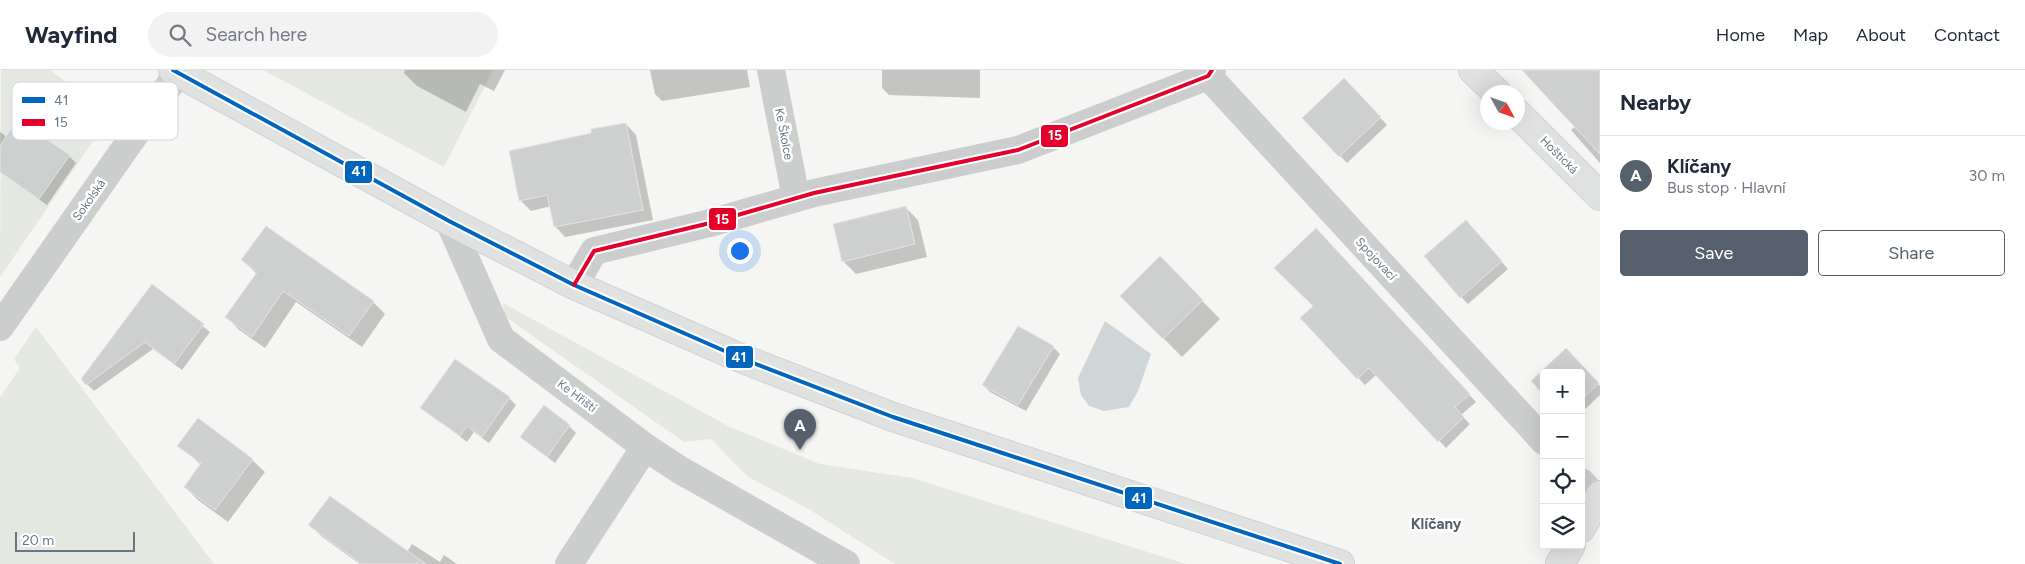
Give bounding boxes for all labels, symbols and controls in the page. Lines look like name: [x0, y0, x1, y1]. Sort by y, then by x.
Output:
search box: [148, 12, 498, 57]
text: Wayfind: [25, 20, 118, 49]
icon: search: [166, 21, 194, 49]
text: Search here: [206, 23, 307, 46]
text: Home: [1716, 24, 1765, 46]
text: Map: [1793, 24, 1828, 46]
text: About: [1856, 24, 1906, 46]
text: Contact: [1934, 24, 2000, 46]
legend: [12, 82, 178, 140]
north arrow: [1480, 85, 1525, 130]
text: Nearby: [1620, 90, 1691, 115]
text: 41: [54, 92, 68, 109]
street label: Ke Školce: [772, 107, 796, 162]
text: 15: [54, 114, 68, 131]
line badge: 15: [1040, 124, 1069, 148]
text: 15: [1048, 127, 1062, 144]
street label: Hoštická: [1537, 133, 1581, 177]
text: Klíčany: [1667, 155, 1731, 178]
line badge: 41: [344, 160, 373, 184]
text: 41: [352, 163, 366, 180]
text: A: [1630, 166, 1642, 185]
text: 30 m: [1968, 166, 2005, 185]
street label: Sokolská: [70, 177, 108, 223]
text: Bus stop · Hlavní: [1667, 178, 1786, 197]
line badge: 15: [708, 207, 737, 231]
text: 15: [715, 211, 729, 228]
button: Save: [1620, 230, 1808, 276]
button: Share: [1818, 230, 2005, 276]
street label: Spojovací: [1353, 235, 1400, 284]
your location: [727, 238, 753, 264]
line badge: 41: [725, 345, 754, 369]
text: 41: [732, 349, 746, 366]
map controls: [1540, 369, 1585, 549]
button: +: [1540, 369, 1585, 414]
street label: Ke Hřišti: [555, 377, 599, 415]
pin: A: [784, 409, 816, 450]
button: −: [1540, 414, 1585, 459]
button: locate: [1540, 459, 1585, 504]
line badge: 41: [1124, 486, 1153, 510]
text: 41: [1132, 490, 1146, 507]
button: layers: [1540, 504, 1585, 549]
district label: Klíčany: [1411, 515, 1462, 533]
scale bar: [15, 529, 135, 552]
text: 20 m: [22, 532, 54, 549]

